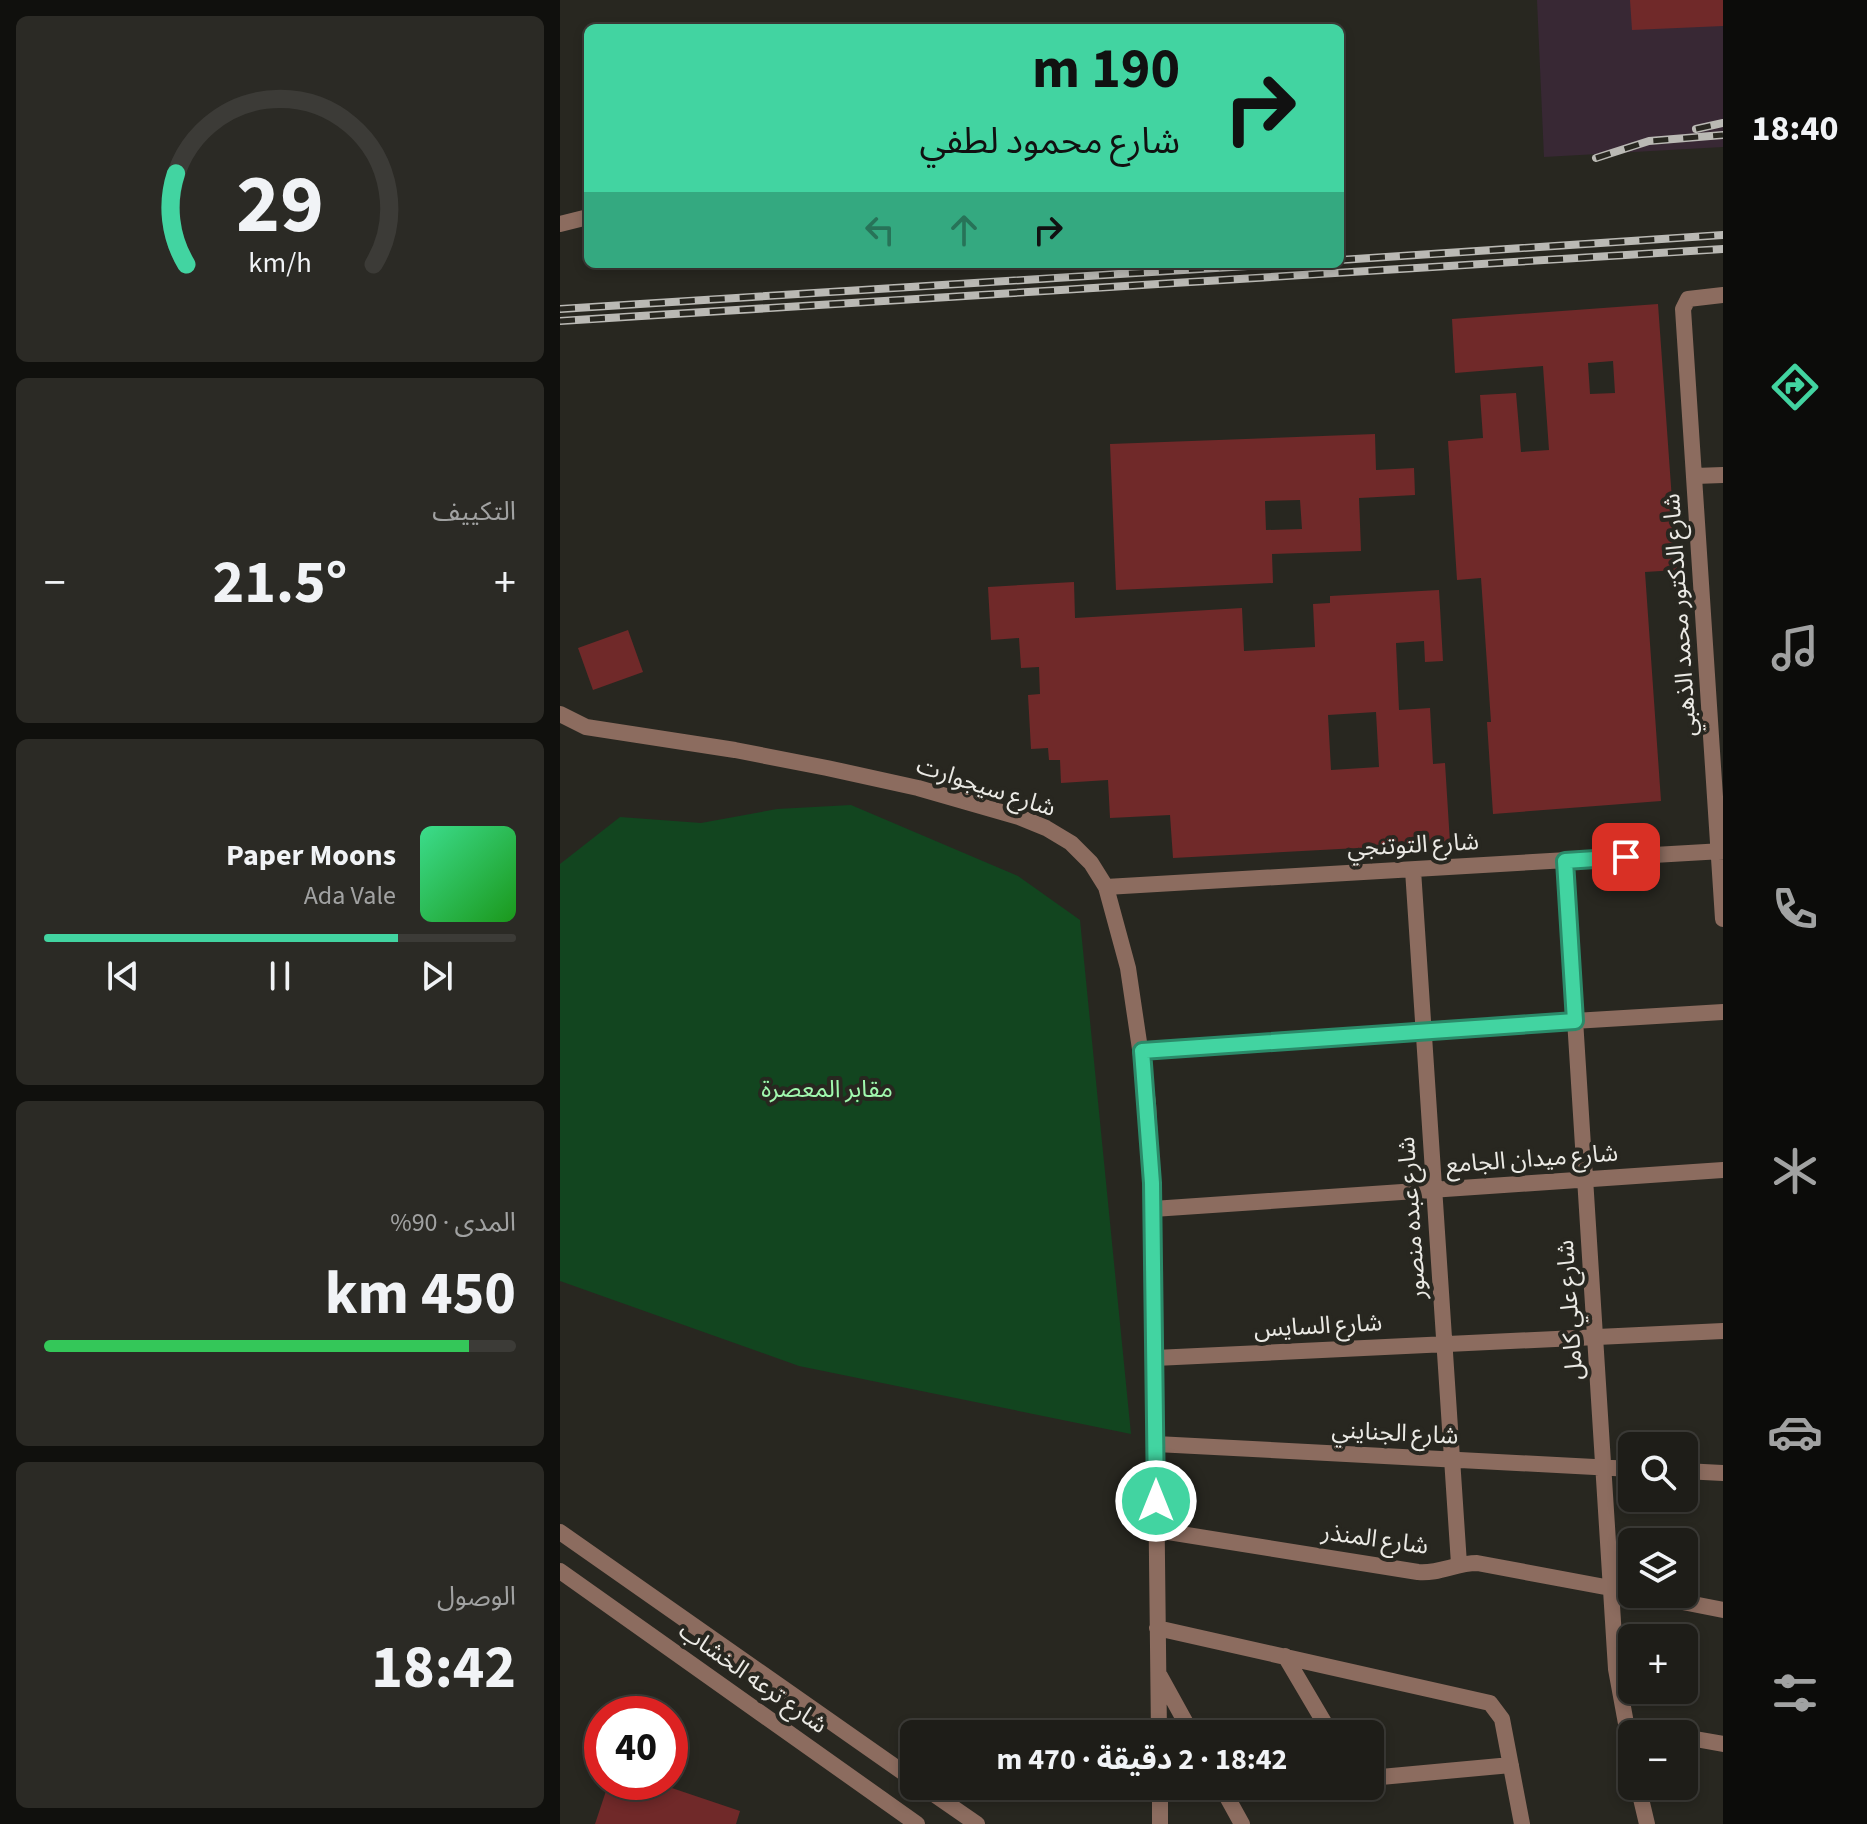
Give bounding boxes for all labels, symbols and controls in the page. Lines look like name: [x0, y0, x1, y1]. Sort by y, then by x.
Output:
text: 190 m: [1032, 30, 1180, 109]
icon: right: [1208, 56, 1312, 160]
text: 18:40: [1752, 103, 1838, 154]
text: شارع محمود لطفي: [919, 116, 1180, 167]
text: 29: [236, 145, 324, 263]
icon: left: [858, 208, 902, 252]
icon: ahead: [942, 208, 986, 252]
icon: right: [1026, 208, 1070, 252]
text: km/h: [248, 243, 312, 283]
icon: directions: [1767, 359, 1823, 415]
street label: شارع الدكتور محمد الذهبي: [1654, 492, 1707, 738]
text: التكييف: [432, 493, 516, 530]
text: 21.5°: [213, 541, 347, 626]
text: −: [44, 552, 66, 615]
text: +: [494, 552, 516, 615]
icon: music: [1767, 620, 1823, 676]
street label: شارع سيجوارت: [912, 748, 1060, 826]
pin: [1592, 823, 1660, 891]
street label: شارع التوتنجي: [1346, 824, 1480, 867]
text: Paper Moons: [226, 834, 396, 877]
icon: arrive: [1604, 835, 1648, 879]
text: Ada Vale: [304, 877, 396, 914]
icon: phone: [1767, 881, 1823, 937]
icon: previous: [101, 954, 145, 998]
icon: pause: [258, 954, 302, 998]
icon: next: [415, 954, 459, 998]
park label: مقابر المعصرة: [761, 1072, 893, 1107]
street label: شارع عبده منصور: [1389, 1136, 1435, 1301]
street label: شارع ميدان الجامع: [1445, 1136, 1619, 1182]
icon: climate: [1767, 1143, 1823, 1199]
text: المدى · 90%: [390, 1204, 516, 1241]
street label: شارع علي كامل: [1548, 1239, 1593, 1381]
text: 450 km: [325, 1252, 516, 1337]
street label: شارع السايس: [1253, 1305, 1383, 1347]
icon: car: [1767, 1404, 1823, 1460]
street label: شارع الجنايني: [1331, 1412, 1459, 1454]
map controls: [1618, 1432, 1698, 1800]
button: search: [1618, 1432, 1698, 1512]
position arrow: [1114, 1459, 1198, 1543]
street label: شارع المنذر: [1318, 1514, 1431, 1564]
button: layers: [1618, 1528, 1698, 1608]
text: الوصول: [437, 1578, 516, 1615]
street label: شارع ترعه الخشاب: [671, 1614, 835, 1742]
button: +: [1618, 1624, 1698, 1704]
text: 18:42: [371, 1626, 516, 1711]
icon: filters: [1767, 1665, 1823, 1721]
speed limit sign: 40: [584, 1696, 688, 1800]
button: −: [1618, 1720, 1698, 1800]
text: 18:42 · 2 دقيقة · 470 m: [997, 1738, 1287, 1781]

